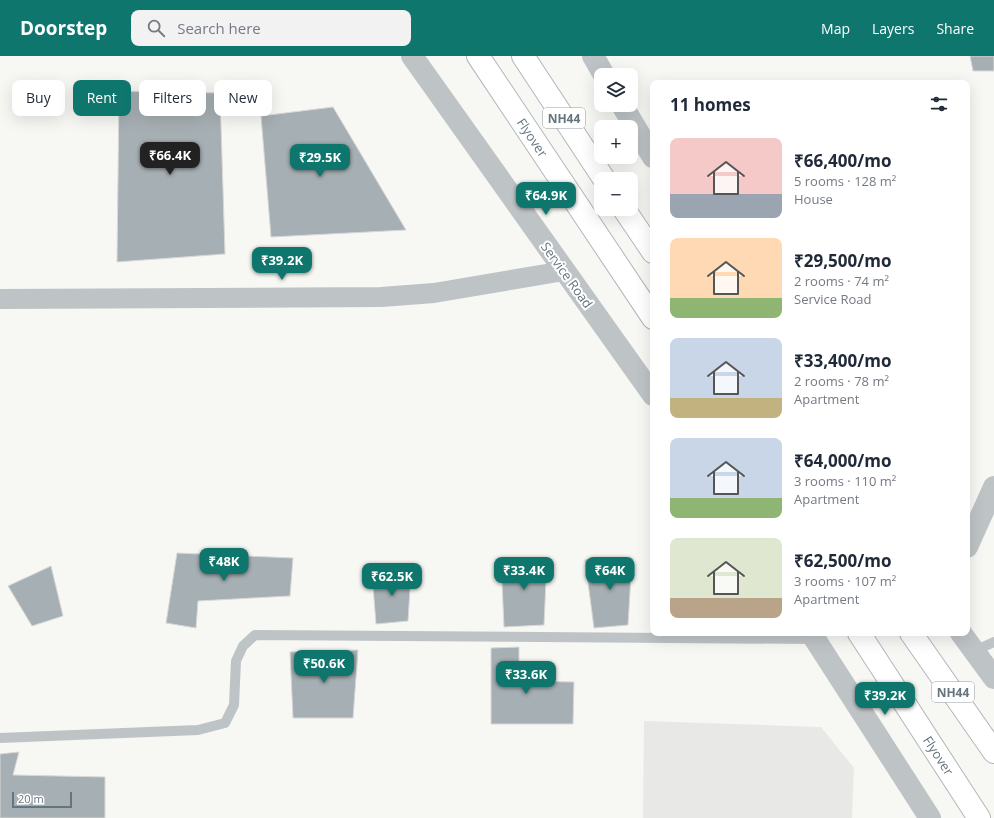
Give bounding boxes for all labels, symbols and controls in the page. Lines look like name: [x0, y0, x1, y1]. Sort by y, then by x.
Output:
search box: [131, 10, 411, 46]
text: Doorstep: [20, 15, 107, 41]
icon: search: [145, 17, 167, 39]
text: Search here: [177, 18, 261, 38]
text: Map: [821, 19, 850, 38]
text: Layers: [872, 19, 914, 38]
text: Share: [936, 19, 974, 38]
map controls: [594, 68, 638, 216]
button: layers: [594, 68, 638, 112]
chip: Buy: [12, 80, 65, 116]
chip: Rent: [73, 80, 131, 116]
chip: Filters: [139, 80, 206, 116]
chip: New: [214, 80, 272, 116]
text: 11 homes: [670, 93, 751, 116]
icon: filters: [928, 93, 950, 115]
road number: NH44: [543, 108, 585, 128]
street label: Flyover: [513, 114, 552, 161]
button: +: [594, 120, 638, 164]
pin: ₹66.4K: [137, 142, 203, 176]
pin: ₹29.5K: [287, 144, 353, 178]
text: ₹66.4K: [149, 146, 191, 164]
text: ₹29.5K: [299, 148, 341, 166]
text: ₹66,400/mo: [794, 149, 891, 172]
icon: home: [702, 154, 750, 202]
button: −: [594, 172, 638, 216]
text: 5 rooms · 128 m²: [794, 172, 896, 190]
pin: ₹64.9K: [513, 182, 579, 216]
text: ₹64.9K: [525, 186, 567, 204]
text: House: [794, 190, 833, 208]
street label: Service Road: [537, 238, 597, 312]
pin: ₹39.2K: [249, 247, 315, 281]
text: ₹29,500/mo: [794, 249, 891, 272]
text: ₹39.2K: [261, 251, 303, 269]
icon: home: [702, 254, 750, 302]
text: 2 rooms · 74 m²: [794, 272, 889, 290]
text: Service Road: [794, 290, 871, 308]
text: ₹33,400/mo: [794, 349, 891, 372]
icon: home: [702, 354, 750, 402]
text: 2 rooms · 78 m²: [794, 372, 889, 390]
text: Apartment: [794, 390, 859, 408]
text: ₹64,000/mo: [794, 449, 891, 472]
icon: home: [702, 454, 750, 502]
text: 3 rooms · 110 m²: [794, 472, 896, 490]
text: Apartment: [794, 490, 859, 508]
pin: ₹48K: [200, 548, 248, 582]
text: ₹62,500/mo: [794, 549, 891, 572]
text: ₹48K: [209, 552, 239, 570]
icon: home: [702, 554, 750, 602]
pin: ₹33.4K: [491, 557, 557, 591]
pin: ₹64K: [586, 557, 634, 591]
text: ₹33.4K: [503, 561, 545, 579]
text: ₹64K: [595, 561, 625, 579]
pin: ₹62.5K: [359, 563, 425, 597]
text: ₹62.5K: [371, 567, 413, 585]
text: 3 rooms · 107 m²: [794, 572, 896, 590]
text: Apartment: [794, 590, 859, 608]
pin: ₹50.6K: [291, 650, 357, 684]
text: ₹50.6K: [303, 654, 345, 672]
pin: ₹33.6K: [493, 661, 559, 695]
text: ₹33.6K: [505, 665, 547, 683]
pin: ₹39.2K: [852, 682, 918, 716]
road number: NH44: [932, 682, 974, 702]
text: ₹39.2K: [864, 686, 906, 704]
street label: Flyover: [919, 732, 958, 779]
scale bar: [12, 790, 72, 809]
text: 20 m: [18, 791, 44, 806]

